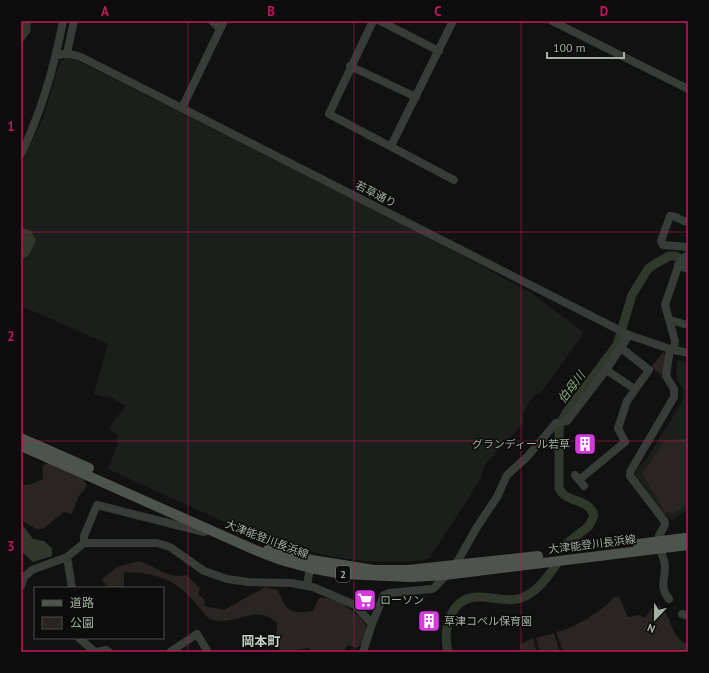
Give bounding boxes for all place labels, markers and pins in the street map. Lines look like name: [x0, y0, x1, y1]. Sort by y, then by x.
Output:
building icon: グランディール若草: [572, 431, 598, 457]
place label: グランディール若草: [472, 437, 570, 451]
supermarket icon: ローソン: [352, 587, 378, 613]
place label: ローソン: [380, 593, 424, 607]
building icon: 草津コペル保育園: [416, 608, 442, 634]
place label: 草津コペル保育園: [444, 614, 532, 628]

